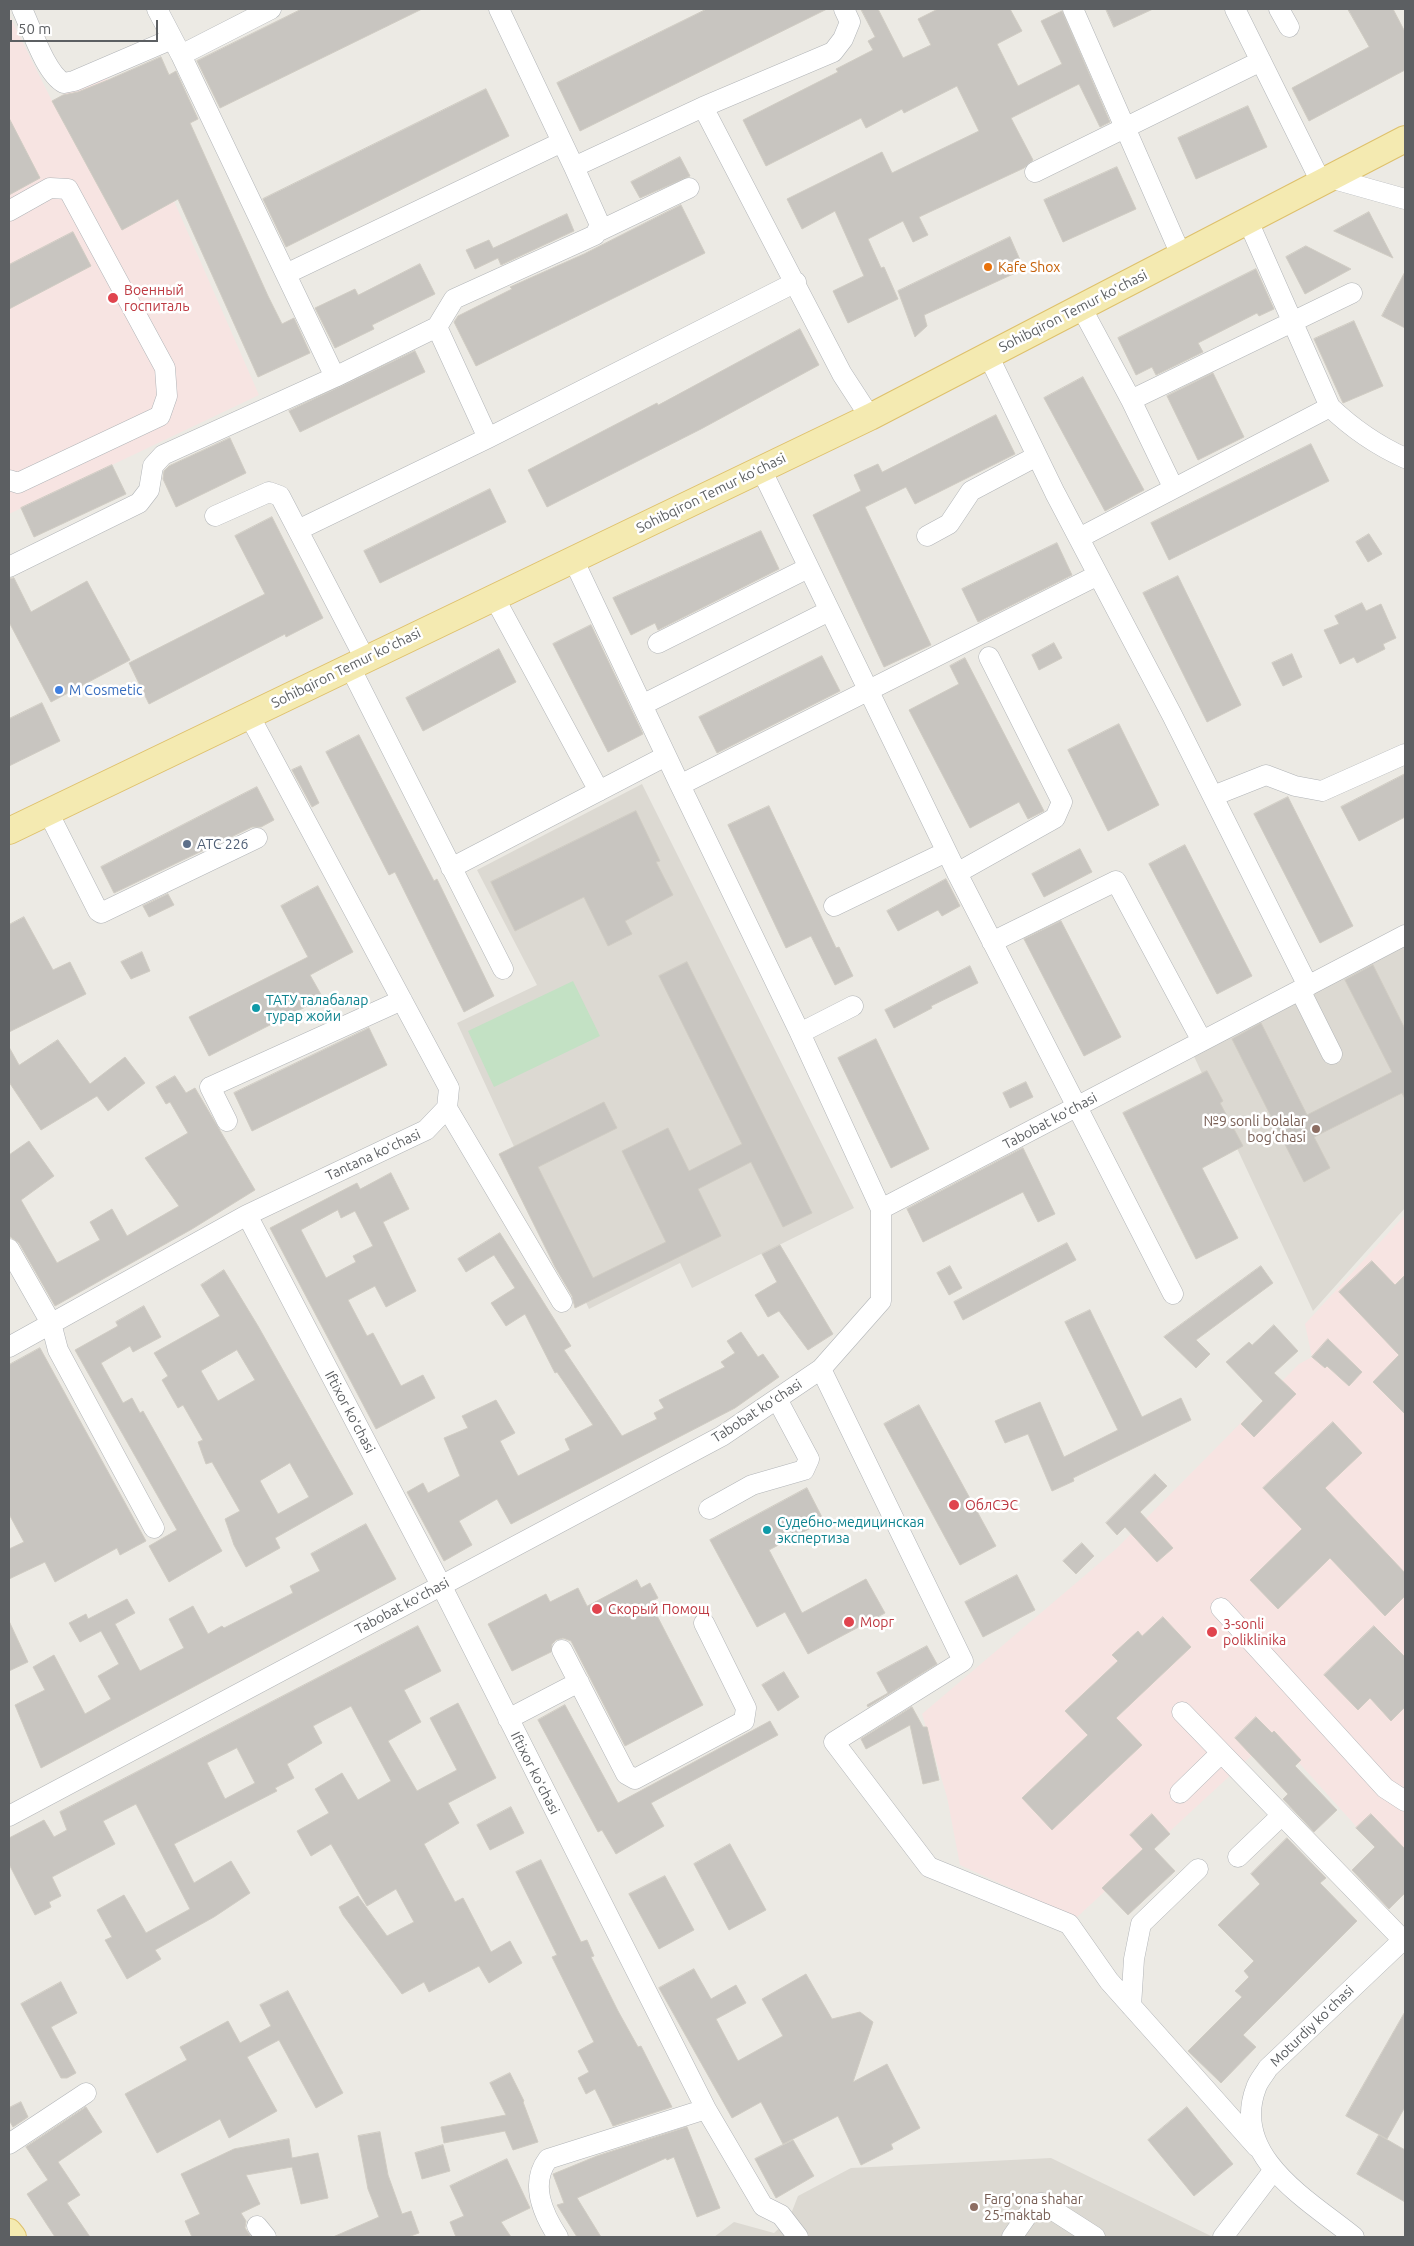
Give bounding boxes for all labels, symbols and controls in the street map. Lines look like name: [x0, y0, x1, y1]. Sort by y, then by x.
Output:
scale bar: [12, 10, 160, 42]
text: 50 m: [18, 20, 51, 37]
place label: Kafe Shox: [998, 259, 1060, 275]
marker: Kafe Shox: [982, 261, 994, 273]
street label: Sohibqiron Temur koʻchasi: [996, 266, 1150, 356]
place label: Военный госпиталь: [124, 282, 190, 314]
marker: Военный госпиталь: [106, 291, 120, 305]
street label: Sohibqiron Temur koʻchasi: [634, 449, 788, 537]
street label: Sohibqiron Temur koʻchasi: [269, 624, 423, 712]
place label: M Cosmetic: [69, 682, 142, 698]
marker: M Cosmetic: [53, 684, 65, 696]
place label: АТС 226: [197, 836, 249, 852]
marker: АТС 226: [181, 838, 193, 850]
place label: ТАТУ талабалар турар жойи: [266, 992, 368, 1024]
marker: ТАТУ талабалар турар жойи: [250, 1002, 262, 1014]
street label: Tabobat koʻchasi: [1000, 1089, 1100, 1153]
place label: №9 sonli bolalar bog‘chasi: [1203, 1113, 1306, 1146]
marker: №9 sonli bolalar bog‘chasi: [1310, 1123, 1322, 1135]
street label: Tantana koʻchasi: [323, 1126, 423, 1184]
street label: Iftixor koʻchasi: [321, 1368, 379, 1456]
street label: Tabobat koʻchasi: [709, 1376, 805, 1446]
place label: ОблСЭС: [965, 1497, 1018, 1513]
marker: ОблСЭС: [947, 1498, 961, 1512]
place label: Судебно-медицинская экспертиза: [777, 1514, 924, 1546]
marker: Судебно-медицинская экспертиза: [761, 1524, 773, 1536]
street label: Tabobat koʻchasi: [352, 1574, 452, 1638]
place label: Скорый Помощ: [608, 1601, 709, 1617]
marker: Скорый Помощ: [590, 1602, 604, 1616]
place label: Морг: [860, 1614, 894, 1630]
marker: Морг: [842, 1615, 856, 1629]
place label: 3-sonli poliklinika: [1223, 1616, 1286, 1648]
marker: 3-sonli poliklinika: [1205, 1625, 1219, 1639]
street label: Iftixor koʻchasi: [507, 1729, 563, 1817]
street label: Moturdiy ko'chasi: [1267, 1982, 1357, 2070]
place label: Farg'ona shahar 25-maktab: [984, 2191, 1083, 2224]
marker: Farg'ona shahar 25-maktab: [968, 2201, 980, 2213]

